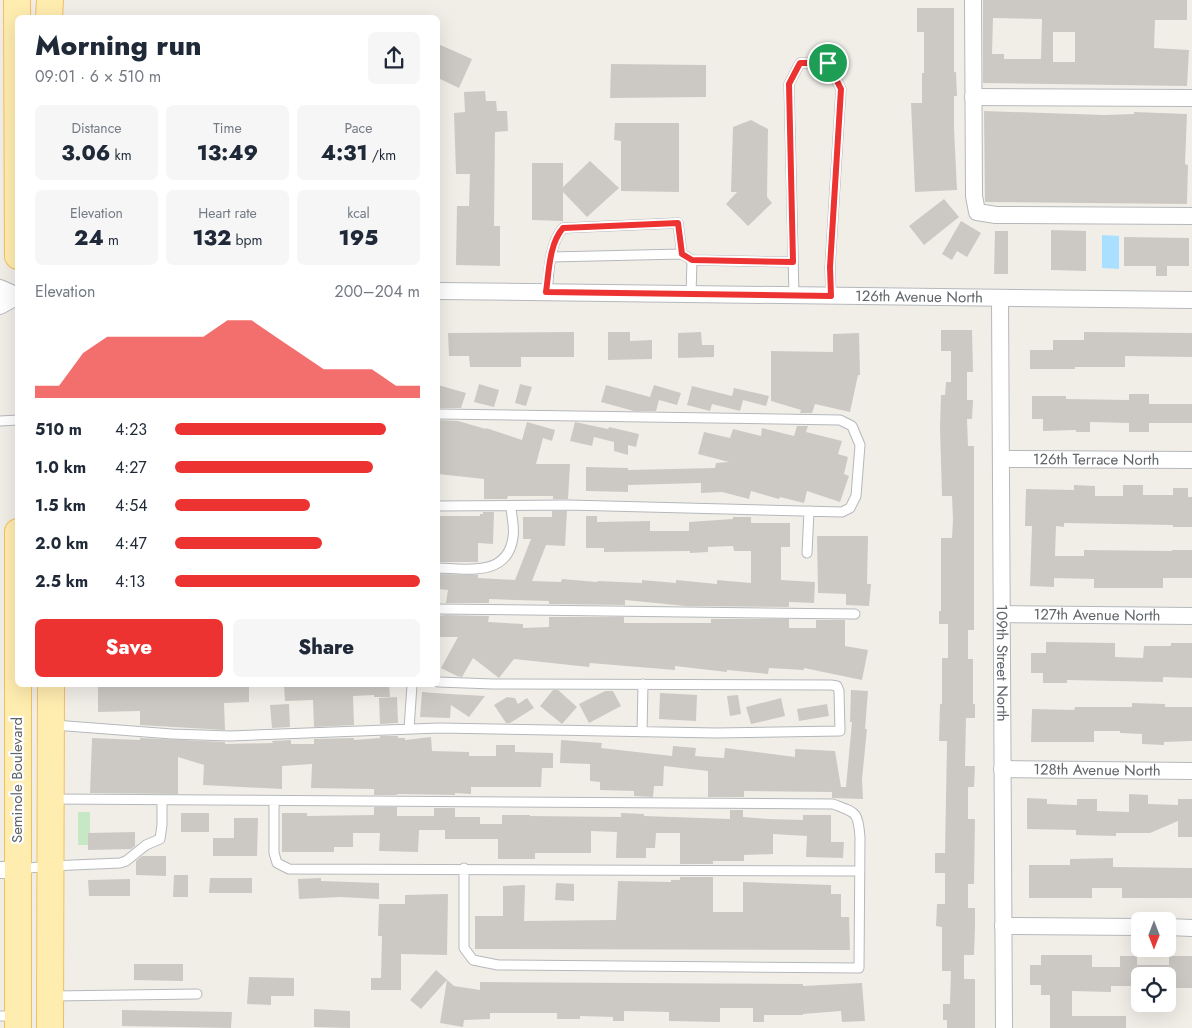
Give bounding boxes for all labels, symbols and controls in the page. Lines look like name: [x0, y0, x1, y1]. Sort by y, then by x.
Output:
text: Morning run: [35, 25, 201, 66]
button: share: [368, 32, 420, 84]
pin: [807, 42, 849, 84]
icon: arrive: [814, 49, 842, 77]
text: 09:01 · 6 × 510 m: [35, 65, 161, 88]
text: Distance: [71, 118, 122, 138]
text: Time: [213, 118, 242, 138]
text: Pace: [345, 118, 372, 138]
text: 3.06: [61, 138, 110, 168]
text: 13:49: [197, 138, 258, 168]
text: 4:31: [321, 138, 368, 168]
text: km: [110, 145, 132, 165]
text: /km: [368, 145, 396, 165]
text: Elevation: [70, 203, 123, 223]
text: Heart rate: [198, 203, 257, 223]
text: kcal: [347, 203, 370, 223]
text: 24: [74, 223, 104, 253]
text: 132: [193, 223, 231, 253]
text: 195: [339, 223, 378, 253]
text: m: [104, 230, 119, 250]
text: bpm: [231, 230, 263, 250]
text: Elevation: [35, 280, 95, 303]
text: 200–204 m: [335, 280, 420, 303]
street label: 126th Avenue North: [855, 285, 983, 309]
text: 510 m: [35, 418, 82, 441]
text: 4:23: [115, 418, 147, 441]
street label: 126th Terrace North: [1033, 448, 1159, 471]
text: 1.0 km: [35, 456, 86, 479]
text: 4:27: [115, 456, 147, 479]
text: 1.5 km: [35, 494, 86, 517]
text: 4:54: [115, 494, 147, 517]
text: 2.0 km: [35, 532, 88, 555]
text: 4:47: [115, 532, 147, 555]
text: 2.5 km: [35, 570, 88, 593]
text: 4:13: [115, 570, 145, 593]
street label: 127th Avenue North: [1033, 603, 1161, 627]
street label: 109th Street North: [991, 604, 1013, 722]
button: Save: [35, 619, 223, 677]
button: Share: [233, 619, 420, 677]
street label: Seminole Boulevard: [6, 717, 28, 843]
street label: 128th Avenue North: [1033, 758, 1161, 782]
north arrow: [1131, 912, 1176, 958]
map controls: [1131, 912, 1176, 1012]
button: locate: [1131, 967, 1176, 1012]

